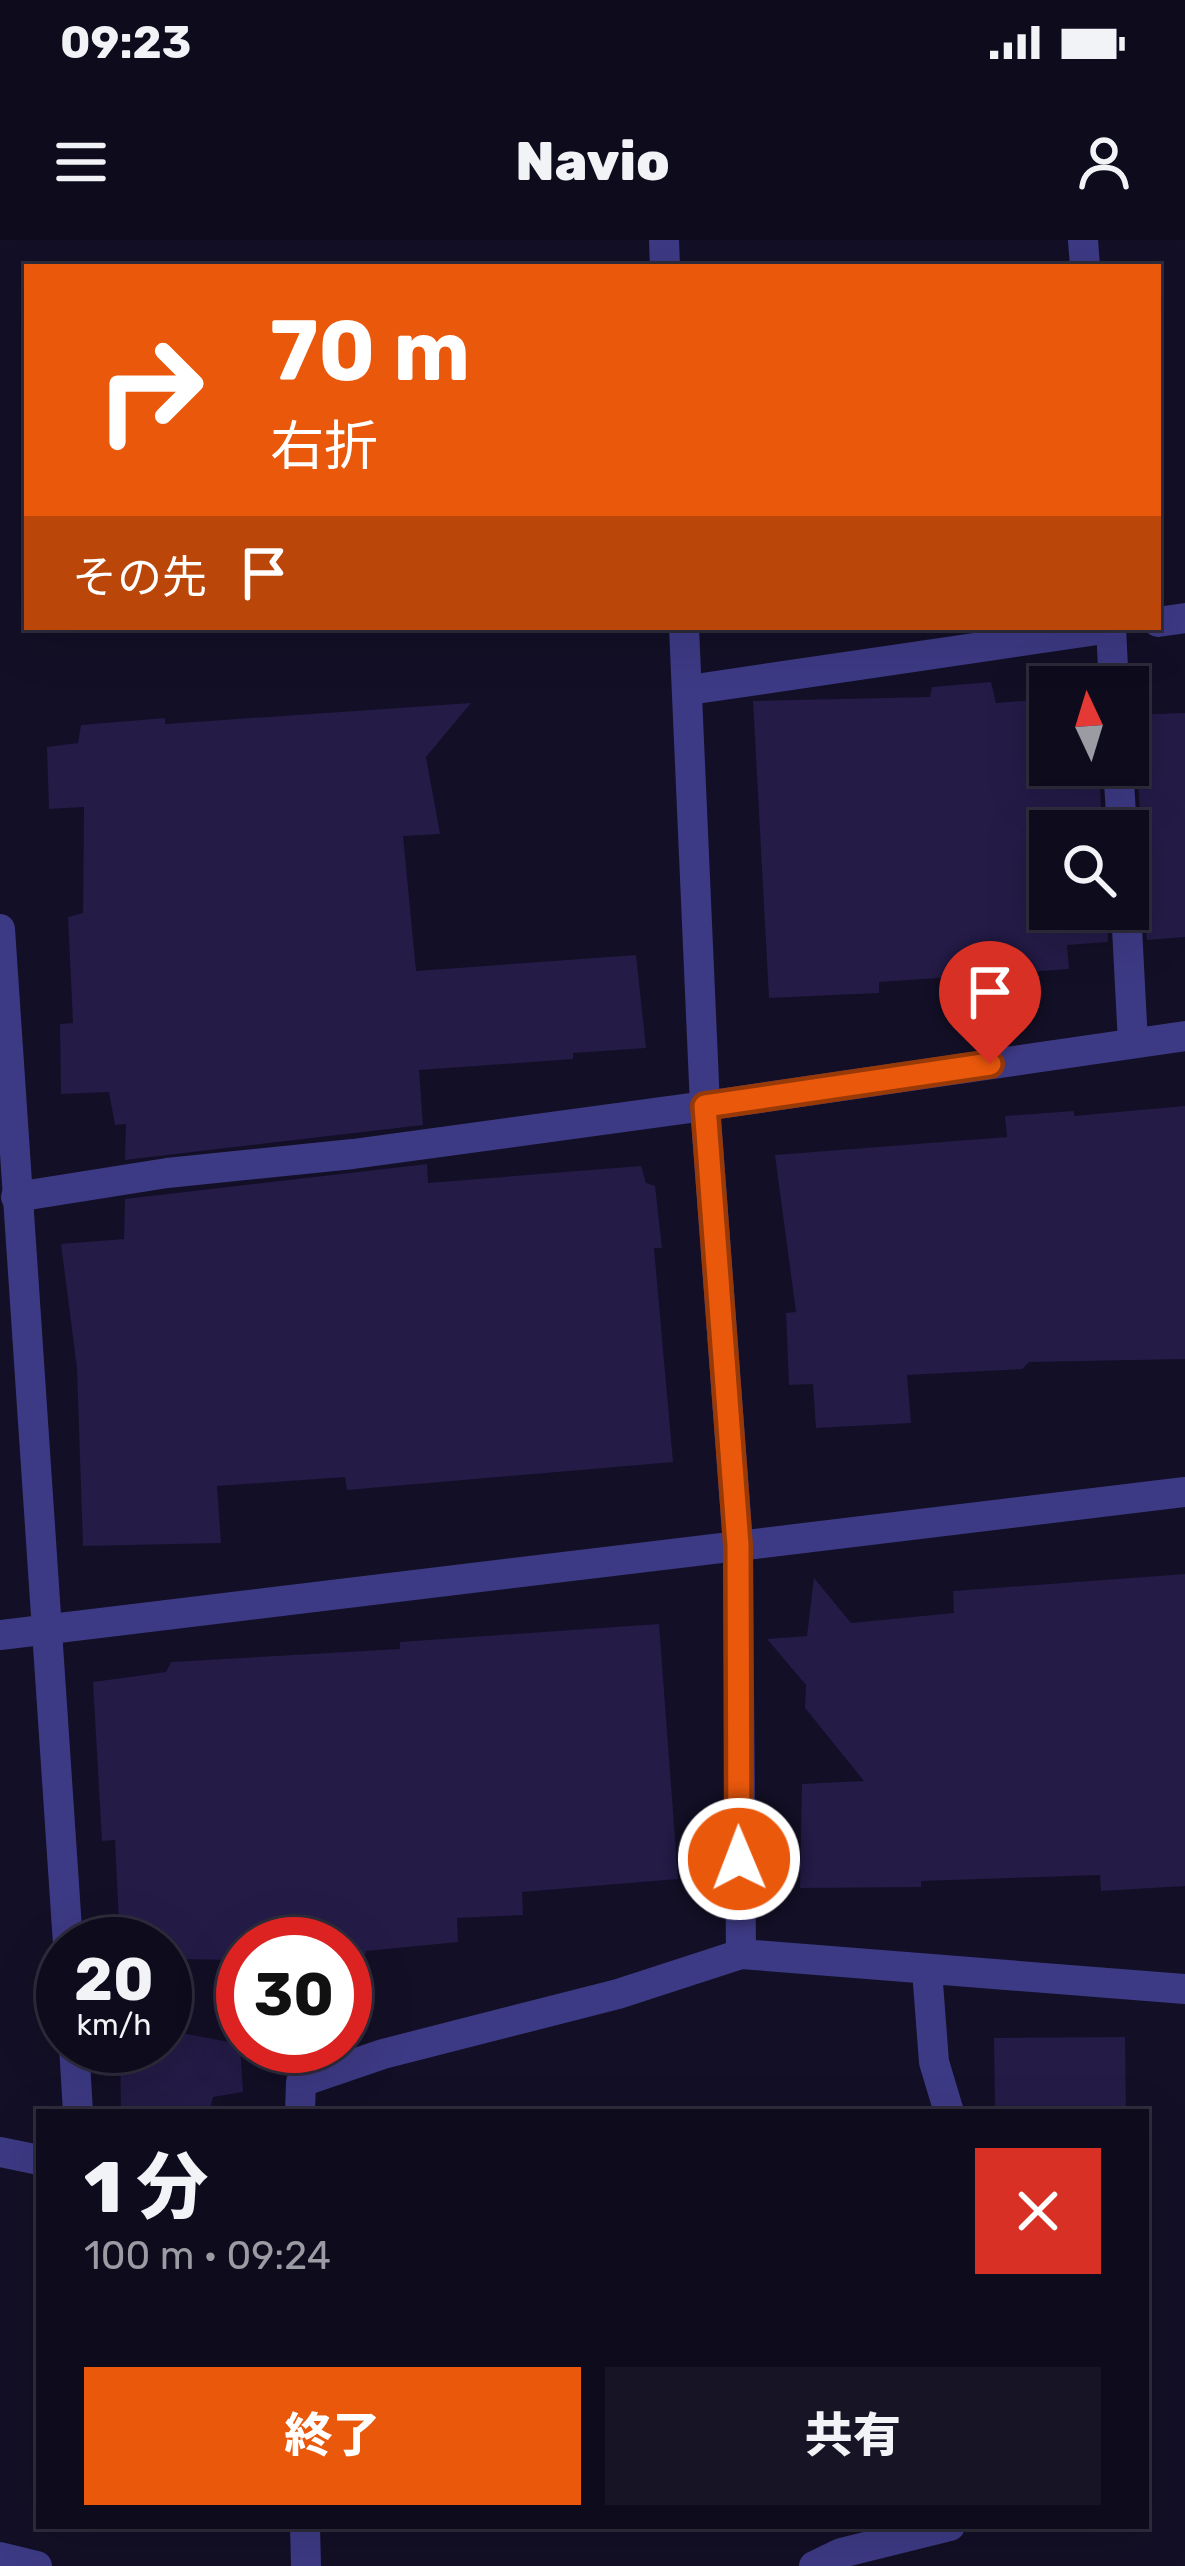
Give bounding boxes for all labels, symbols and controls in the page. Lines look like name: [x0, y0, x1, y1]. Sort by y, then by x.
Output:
text: 09:23: [60, 16, 192, 69]
icon: menu: [48, 129, 114, 195]
icon: person: [1071, 129, 1137, 195]
text: Navio: [515, 130, 670, 194]
text: 70 m: [270, 301, 470, 401]
icon: right: [72, 312, 228, 468]
text: 右折: [270, 415, 378, 479]
icon: arrive: [231, 540, 297, 606]
text: その先: [72, 551, 207, 604]
north arrow: [1029, 666, 1149, 786]
map controls: [1029, 666, 1149, 930]
button: search: [1029, 810, 1149, 930]
pin: [939, 941, 1041, 1064]
icon: arrive: [957, 959, 1023, 1025]
position arrow: [676, 1796, 802, 1922]
speed limit sign: 30: [216, 1917, 372, 2073]
text: 20: [74, 1944, 154, 2015]
text: km/h: [77, 2007, 151, 2043]
text: 1 分: [84, 2145, 208, 2230]
button: close: [975, 2148, 1101, 2274]
text: 100 m · 09:24: [84, 2233, 331, 2279]
button: 終了: [84, 2367, 581, 2505]
button: 共有: [605, 2367, 1101, 2505]

